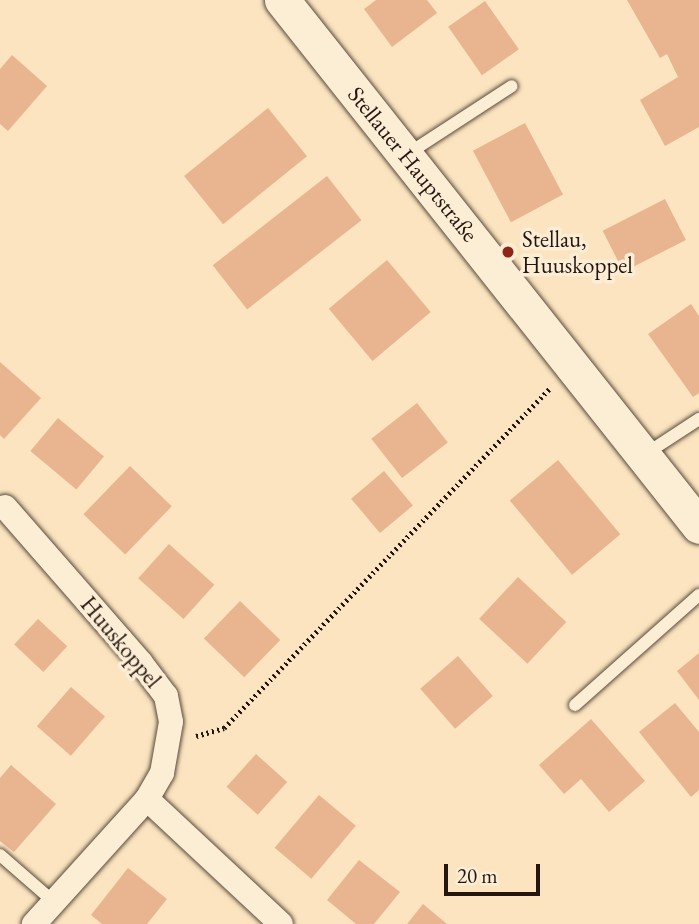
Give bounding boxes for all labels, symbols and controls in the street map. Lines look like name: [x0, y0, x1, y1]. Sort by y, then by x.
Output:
street label: Stellauer Hauptstraße: [342, 81, 484, 247]
place label: Stellau, Huuskoppel: [522, 225, 633, 279]
marker: Stellau, Huuskoppel: [500, 244, 516, 260]
street label: Huuskoppel: [75, 591, 167, 693]
scale bar: [447, 850, 543, 894]
text: 20 m: [457, 862, 498, 889]

